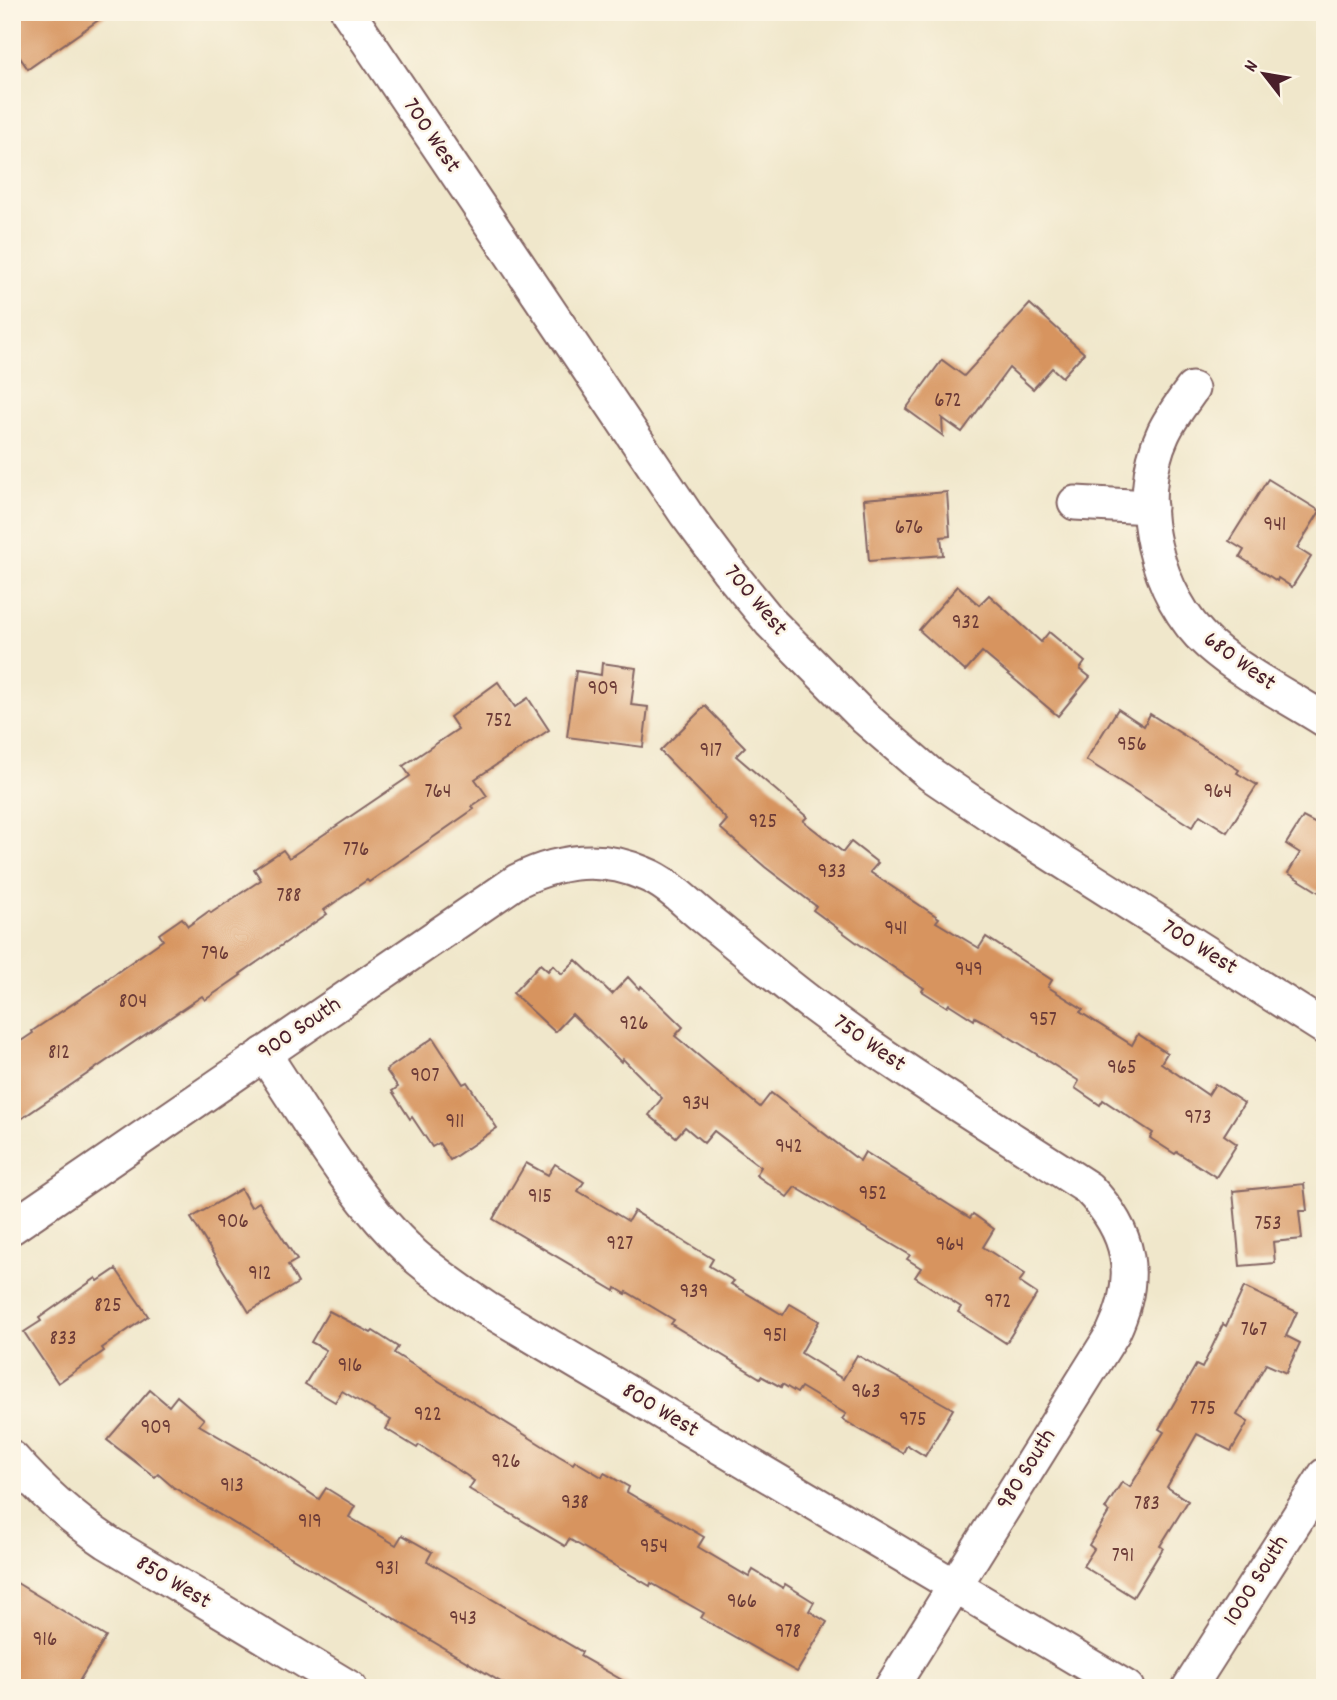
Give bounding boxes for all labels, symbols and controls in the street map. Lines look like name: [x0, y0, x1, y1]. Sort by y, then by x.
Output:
north arrow: [1228, 38, 1298, 108]
text: N: [1238, 56, 1266, 78]
street label: 700 West: [393, 92, 469, 180]
house number: 672: [934, 387, 962, 417]
house number: 941: [1264, 511, 1286, 541]
house number: 676: [895, 514, 923, 544]
street label: 700 West: [715, 558, 795, 644]
house number: 932: [952, 609, 980, 639]
street label: 680 West: [1195, 624, 1283, 700]
house number: 909: [588, 675, 618, 705]
house number: 752: [486, 707, 512, 737]
house number: 956: [1117, 731, 1147, 761]
house number: 917: [700, 737, 722, 767]
house number: 764: [424, 778, 452, 808]
house number: 964: [1204, 778, 1232, 808]
house number: 925: [749, 808, 777, 838]
house number: 776: [343, 836, 369, 866]
house number: 933: [818, 858, 846, 888]
house number: 788: [277, 882, 301, 912]
street label: 700 West: [1154, 911, 1244, 985]
house number: 941: [885, 915, 907, 945]
house number: 796: [201, 940, 229, 970]
house number: 949: [955, 956, 983, 986]
house number: 804: [119, 988, 147, 1018]
street label: 900 South: [251, 989, 349, 1069]
house number: 957: [1029, 1006, 1057, 1036]
street label: 750 West: [826, 1007, 913, 1082]
house number: 926: [619, 1010, 649, 1040]
house number: 812: [48, 1039, 70, 1069]
house number: 965: [1107, 1054, 1137, 1084]
house number: 907: [410, 1062, 440, 1092]
house number: 934: [682, 1090, 710, 1120]
house number: 973: [1185, 1104, 1212, 1134]
house number: 911: [446, 1108, 464, 1138]
house number: 942: [775, 1133, 803, 1163]
house number: 952: [859, 1180, 887, 1210]
house number: 915: [528, 1183, 552, 1213]
house number: 906: [217, 1208, 249, 1238]
house number: 753: [1254, 1210, 1282, 1240]
house number: 927: [607, 1230, 633, 1260]
house number: 964: [936, 1231, 964, 1261]
house number: 912: [248, 1260, 272, 1290]
house number: 939: [680, 1278, 708, 1308]
house number: 972: [985, 1288, 1011, 1318]
house number: 825: [94, 1292, 122, 1322]
house number: 767: [1241, 1316, 1267, 1346]
house number: 951: [763, 1322, 787, 1352]
house number: 833: [49, 1325, 77, 1355]
house number: 916: [338, 1352, 362, 1382]
street label: 800 West: [615, 1375, 705, 1447]
house number: 963: [851, 1378, 881, 1408]
house number: 775: [1190, 1395, 1216, 1425]
house number: 922: [414, 1401, 442, 1431]
house number: 975: [899, 1406, 927, 1436]
house number: 909: [141, 1414, 171, 1444]
street label: 980 South: [989, 1423, 1065, 1517]
house number: 926: [491, 1448, 521, 1478]
house number: 913: [220, 1472, 244, 1502]
house number: 938: [561, 1489, 589, 1519]
house number: 783: [1134, 1490, 1160, 1520]
house number: 919: [298, 1508, 322, 1538]
street label: 1000 South: [1216, 1529, 1298, 1633]
house number: 954: [640, 1533, 668, 1563]
house number: 791: [1112, 1542, 1134, 1572]
street label: 850 West: [129, 1547, 217, 1619]
house number: 931: [375, 1555, 399, 1585]
house number: 966: [727, 1588, 757, 1618]
house number: 943: [449, 1605, 477, 1635]
house number: 978: [775, 1618, 801, 1648]
house number: 916: [33, 1626, 57, 1656]

